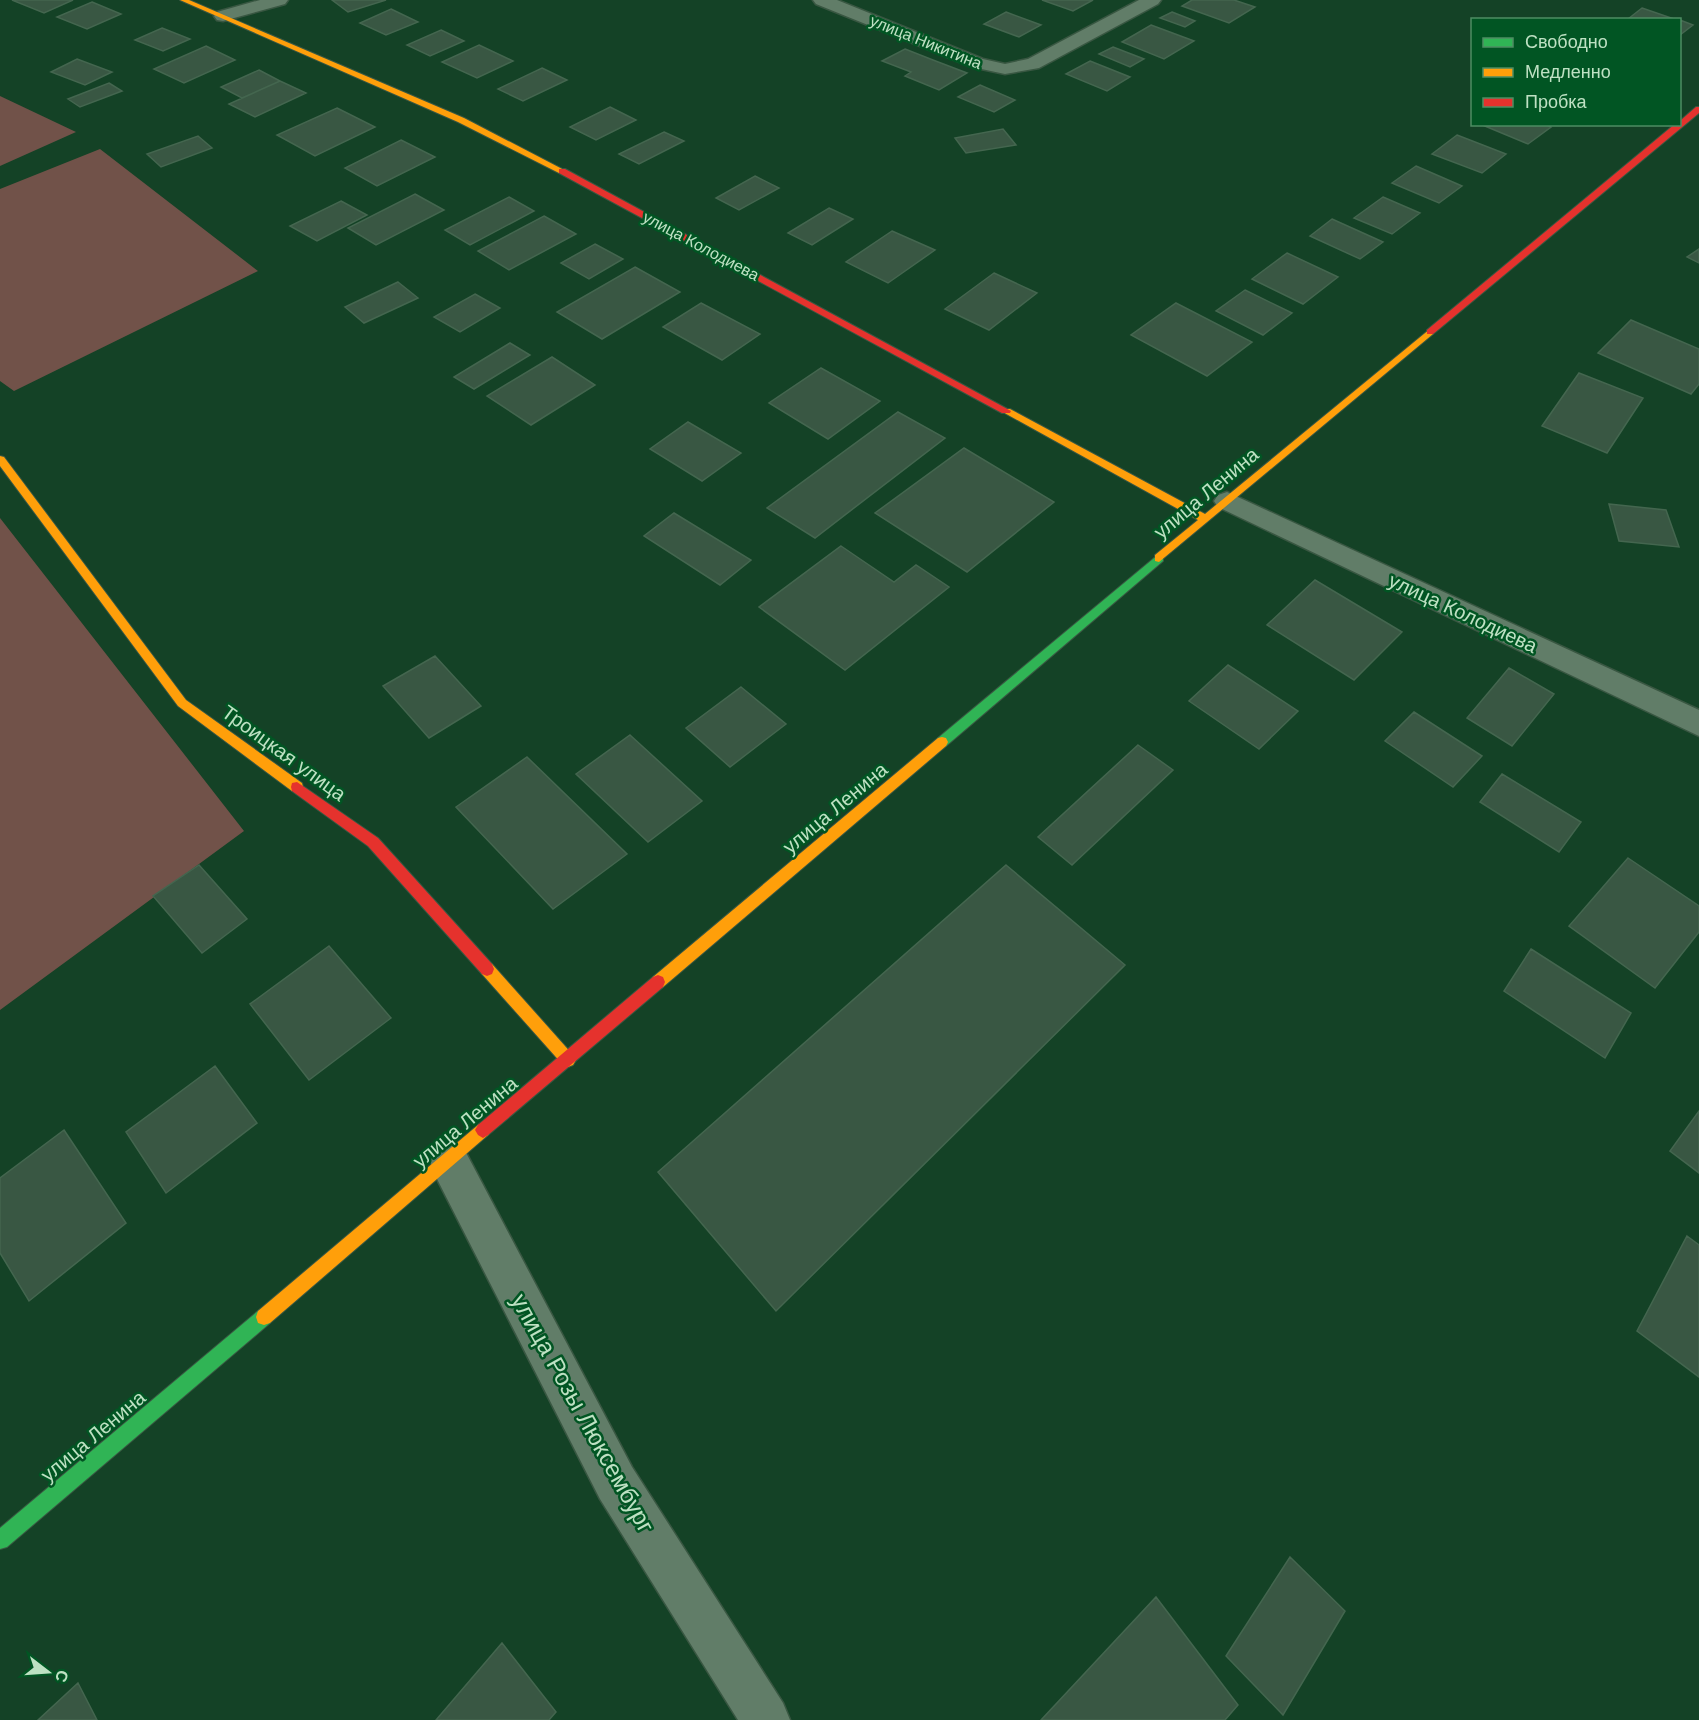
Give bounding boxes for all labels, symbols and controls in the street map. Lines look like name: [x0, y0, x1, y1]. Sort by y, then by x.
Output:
street label: улица Никитина: [868, 12, 984, 72]
legend: [1471, 18, 1681, 126]
text: Свободно: [1525, 32, 1608, 52]
text: Медленно: [1525, 62, 1611, 82]
text: Пробка: [1525, 92, 1588, 112]
street label: улица Колодиева: [640, 208, 762, 284]
street label: улица Ленина: [1149, 442, 1263, 543]
street label: улица Колодиева: [1385, 569, 1541, 657]
street label: Троицкая улица: [218, 701, 351, 806]
street label: улица Ленина: [778, 757, 892, 858]
street label: улица Ленина: [408, 1071, 522, 1172]
street label: улица Розы Люксембург: [506, 1289, 660, 1537]
street label: улица Ленина: [36, 1385, 150, 1486]
north arrow: [18, 1642, 78, 1702]
text: С: [52, 1668, 72, 1685]

